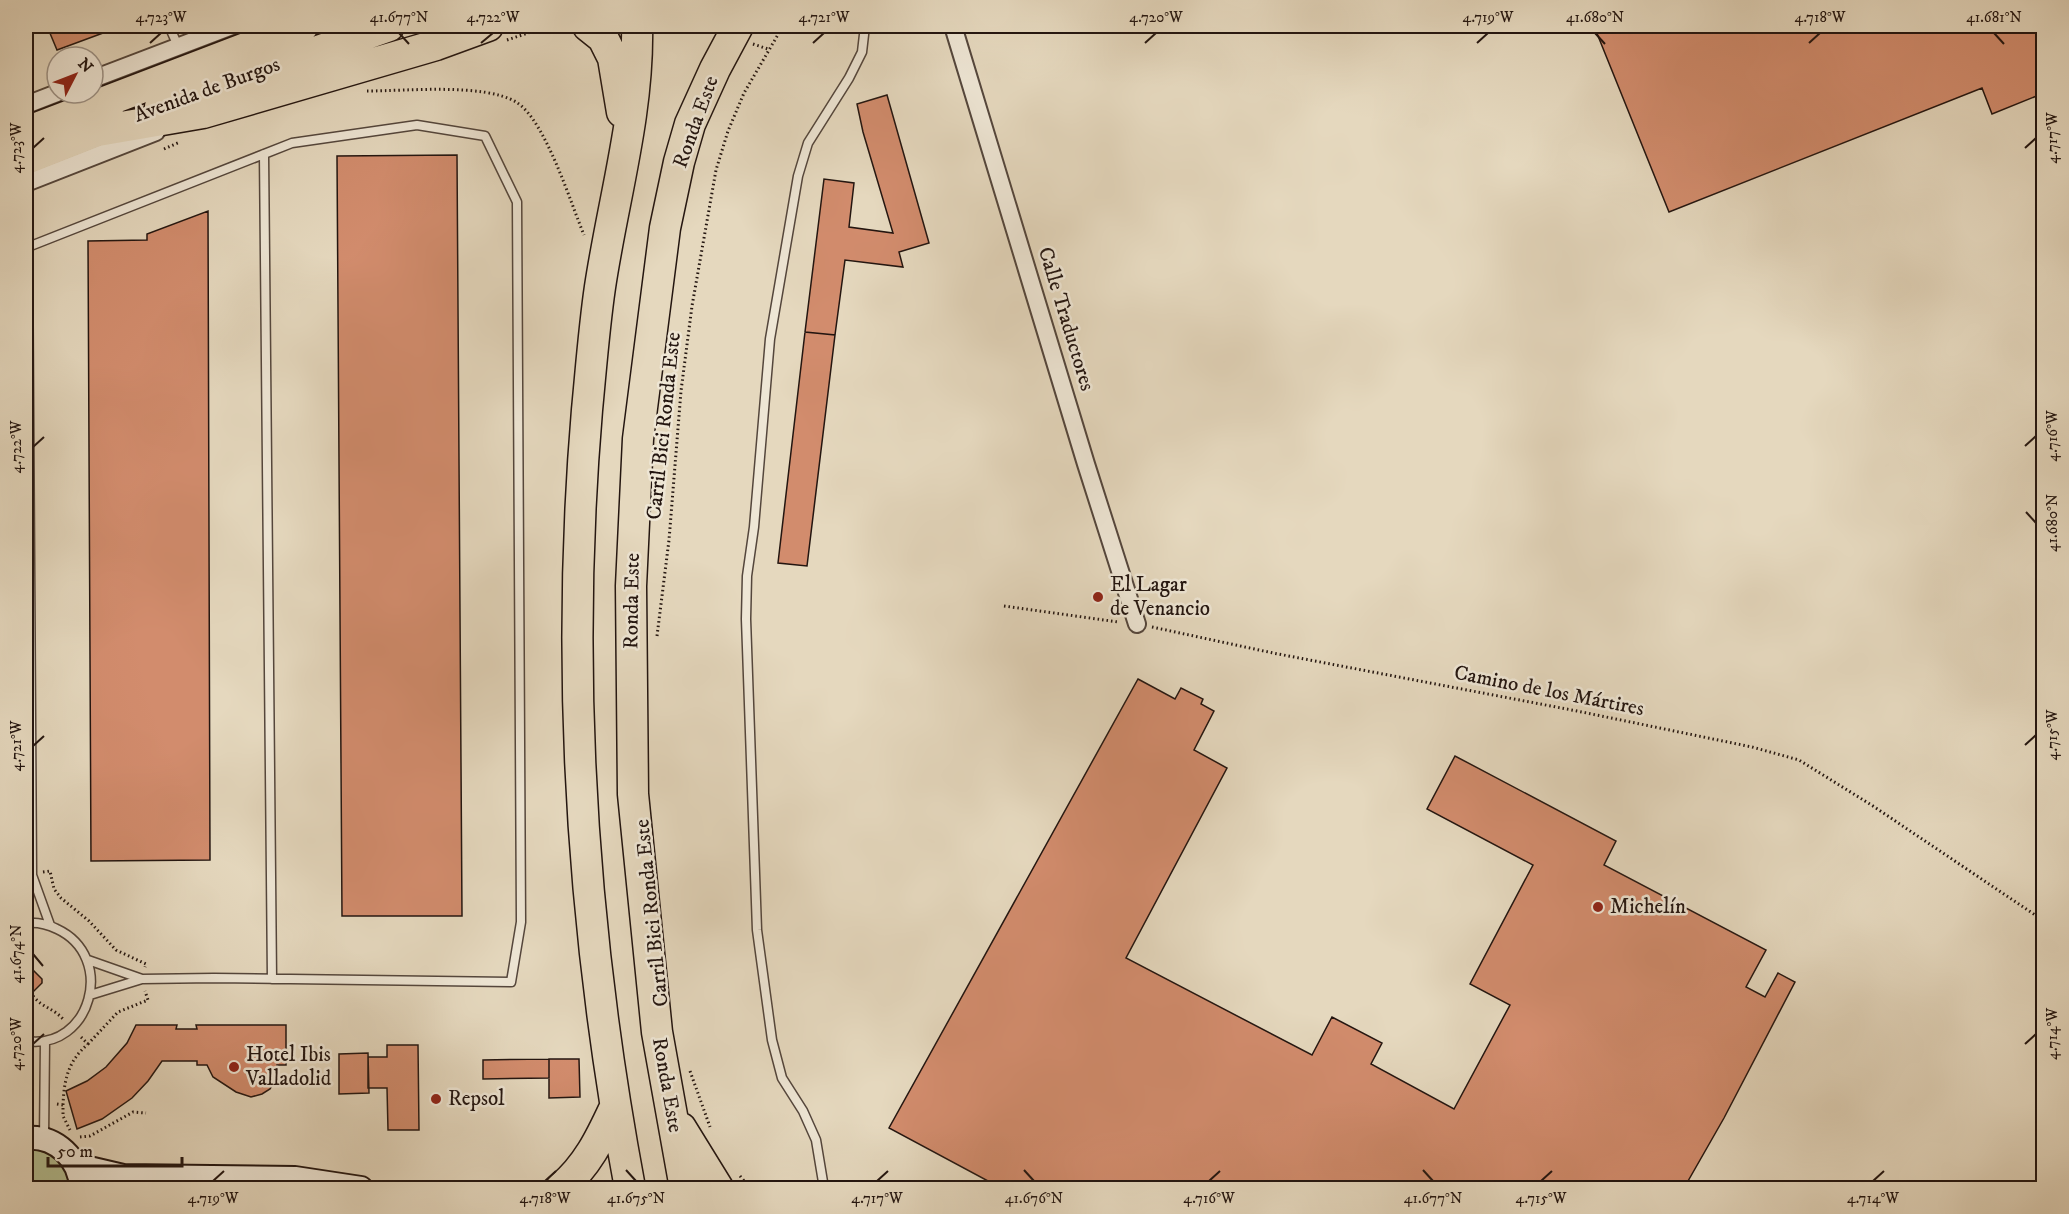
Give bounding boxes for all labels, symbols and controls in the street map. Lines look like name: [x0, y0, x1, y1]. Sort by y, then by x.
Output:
text: 4.723°W: [135, 8, 187, 27]
text: 41.677°N: [370, 8, 428, 27]
text: 4.722°W: [467, 8, 520, 27]
text: 4.721°W: [799, 8, 850, 27]
text: 4.720°W: [1129, 8, 1183, 27]
text: 4.719°W: [1462, 8, 1514, 27]
text: 41.680°N: [1566, 8, 1624, 27]
text: 4.718°W: [1794, 8, 1846, 27]
text: 41.681°N: [1966, 8, 2022, 27]
north arrow: [45, 45, 105, 105]
street label: Avenida de Burgos: [130, 52, 284, 128]
text: N: [74, 54, 97, 77]
street label: Ronda Este: [667, 72, 725, 172]
text: 4.717°W: [2043, 112, 2062, 164]
text: 4.723°W: [7, 122, 26, 174]
street label: Calle Traductores: [1032, 244, 1100, 394]
street label: Carril Bici Ronda Este: [641, 331, 687, 521]
text: 4.716°W: [2043, 410, 2062, 462]
text: 4.722°W: [7, 420, 26, 473]
text: 41.680°N: [2043, 494, 2062, 552]
street label: Ronda Este: [618, 552, 646, 649]
place label: El Lagar de Venancio: [1110, 572, 1210, 622]
marker: El Lagar de Venancio: [1091, 590, 1105, 604]
street label: Camino de los Mártires: [1452, 660, 1646, 722]
text: 4.715°W: [2043, 709, 2062, 760]
text: 4.721°W: [7, 720, 26, 771]
street label: Carril Bici Ronda Este: [629, 818, 675, 1008]
place label: Michelín: [1610, 894, 1686, 920]
marker: Michelín: [1591, 900, 1605, 914]
text: 41.674°N: [7, 925, 26, 983]
text: 4.714°W: [2043, 1008, 2062, 1060]
text: 4.720°W: [7, 1017, 26, 1071]
street label: Ronda Este: [646, 1035, 688, 1135]
place label: Hotel Ibis Valladolid: [245, 1042, 332, 1092]
marker: Hotel Ibis Valladolid: [227, 1060, 241, 1074]
place label: Repsol: [448, 1086, 505, 1112]
marker: Repsol: [429, 1092, 443, 1106]
scale bar: [48, 1130, 182, 1168]
text: 50 m: [57, 1141, 93, 1163]
text: 4.719°W: [187, 1189, 239, 1208]
text: 4.718°W: [519, 1189, 571, 1208]
text: 41.675°N: [607, 1189, 665, 1208]
text: 4.717°W: [851, 1189, 903, 1208]
text: 41.676°N: [1005, 1189, 1063, 1208]
text: 4.716°W: [1183, 1189, 1235, 1208]
text: 41.677°N: [1404, 1189, 1462, 1208]
text: 4.715°W: [1516, 1189, 1567, 1208]
text: 4.714°W: [1847, 1189, 1899, 1208]

